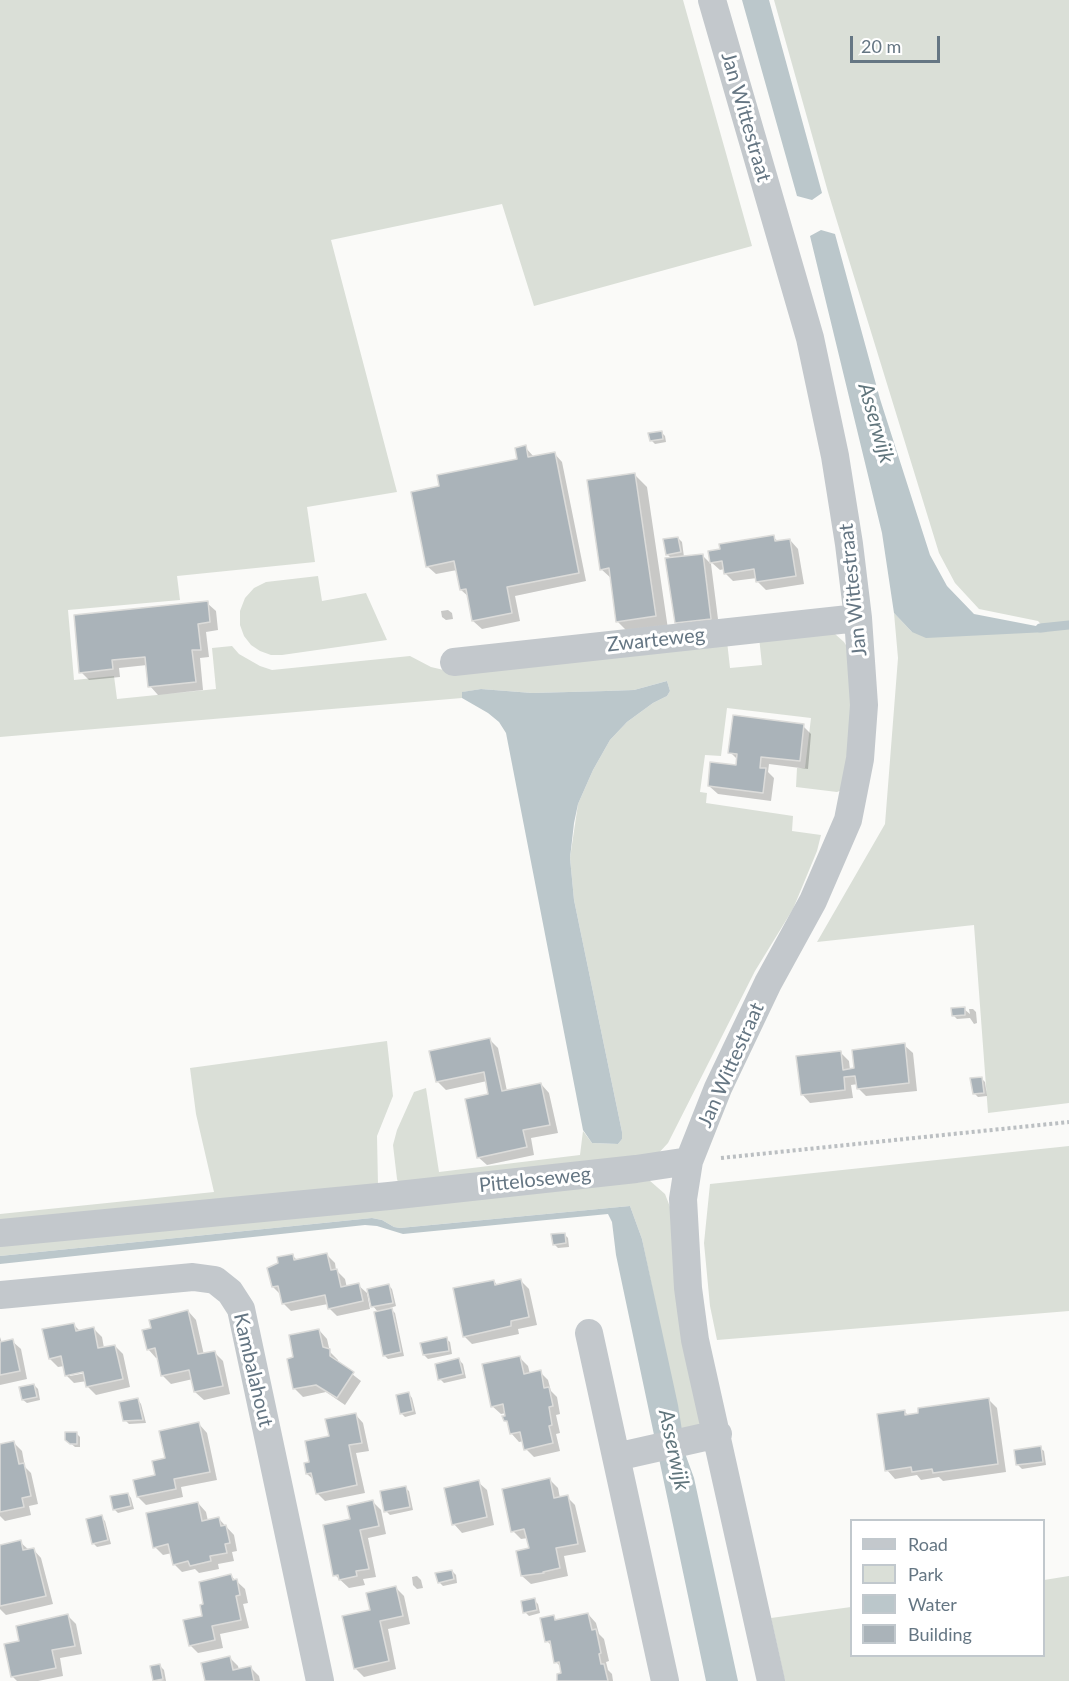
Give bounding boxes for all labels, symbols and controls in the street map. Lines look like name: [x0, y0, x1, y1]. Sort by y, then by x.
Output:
scale bar: [853, 24, 943, 62]
text: 20 m: [861, 35, 901, 57]
street label: Jan Wittestraat: [716, 49, 776, 185]
water label: Asserwijk: [853, 380, 899, 466]
street label: Jan Wittestraat: [834, 522, 872, 658]
street label: Zwarteweg: [606, 623, 706, 657]
street label: Jan Wittestraat: [693, 999, 769, 1131]
street label: Pitteloseweg: [478, 1162, 592, 1198]
street label: Kambalahout: [228, 1311, 278, 1429]
water label: Asserwijk: [653, 1407, 695, 1493]
legend: [850, 1519, 1045, 1657]
text: Road: [908, 1533, 948, 1555]
text: Park: [908, 1563, 943, 1585]
text: Water: [908, 1593, 957, 1615]
text: Building: [908, 1623, 972, 1645]

